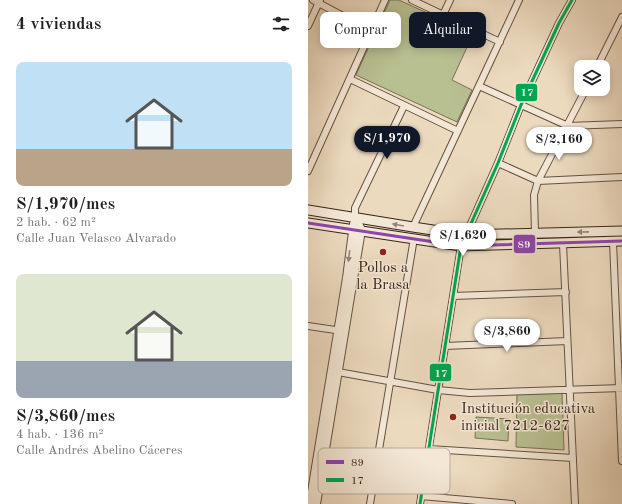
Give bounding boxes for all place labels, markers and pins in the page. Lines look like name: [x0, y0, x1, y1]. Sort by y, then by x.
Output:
pin: S/1,970: [350, 126, 424, 160]
pin: S/2,160: [522, 127, 596, 161]
pin: S/1,620: [426, 223, 500, 257]
marker: Pollos a la Brasa: [378, 247, 388, 257]
place label: Pollos a la Brasa: [356, 261, 410, 293]
pin: S/3,860: [470, 319, 544, 353]
place label: Institución educativa inicial 7212-627: [461, 402, 596, 434]
marker: Institución educativa inicial 7212-627: [448, 412, 458, 422]

